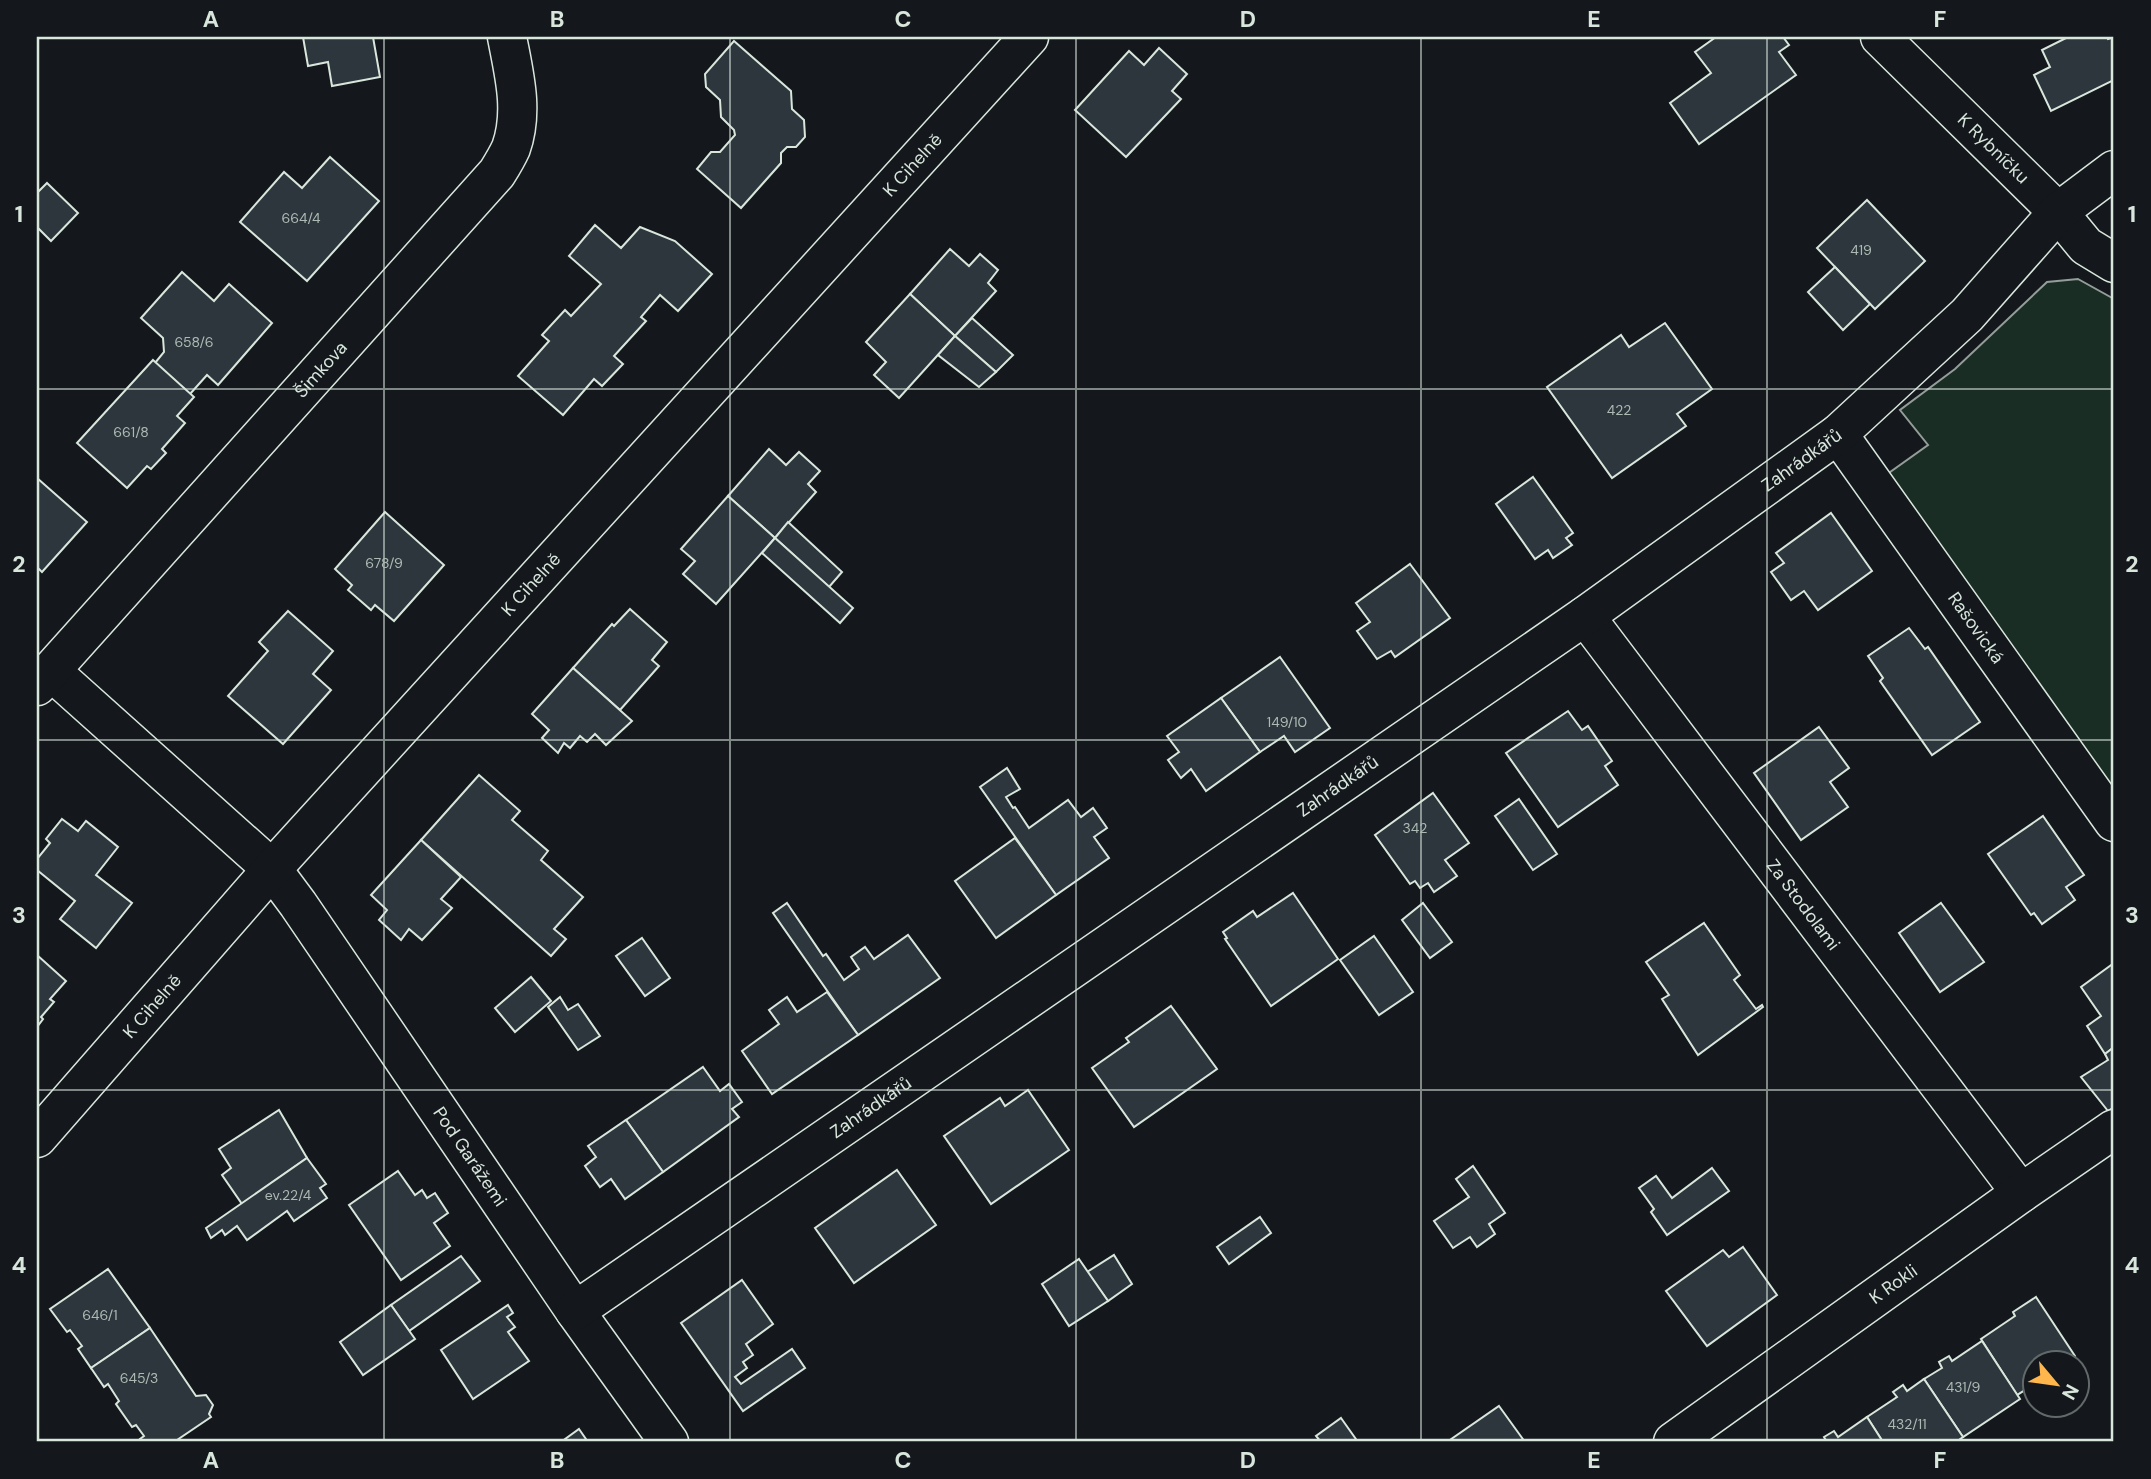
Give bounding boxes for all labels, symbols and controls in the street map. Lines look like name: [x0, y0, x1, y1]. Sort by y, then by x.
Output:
text: A: [203, 4, 219, 34]
text: B: [550, 4, 564, 34]
text: C: [895, 4, 911, 34]
text: D: [1240, 4, 1256, 34]
text: E: [1587, 4, 1601, 34]
text: F: [1934, 4, 1947, 34]
street label: K Rybníčku: [1952, 108, 2034, 189]
street label: K Cihelně: [878, 128, 948, 202]
text: 1: [15, 199, 23, 229]
text: 1: [2128, 199, 2136, 229]
house number: 664/4: [281, 209, 321, 227]
house number: 419: [1850, 241, 1872, 259]
house number: 658/6: [175, 333, 213, 351]
street label: Šimkova: [289, 336, 352, 403]
house number: 422: [1607, 401, 1631, 419]
house number: 661/8: [113, 423, 149, 441]
street label: Zahrádkářů: [1757, 423, 1847, 497]
street label: K Cihelně: [496, 548, 566, 621]
text: 2: [12, 549, 26, 579]
text: 2: [2125, 549, 2139, 579]
house number: 678/9: [365, 554, 403, 572]
street label: Rašovická: [1942, 587, 2010, 668]
house number: 149/10: [1267, 713, 1307, 731]
street label: Zahrádkářů: [1293, 750, 1383, 822]
house number: 342: [1403, 819, 1427, 837]
street label: Za Stodolami: [1761, 854, 1846, 955]
text: 3: [12, 900, 26, 930]
text: 3: [2125, 900, 2139, 930]
street label: K Cihelně: [118, 969, 187, 1043]
street label: Zahrádkářů: [825, 1071, 916, 1144]
street label: Pod Garážemi: [428, 1102, 512, 1211]
house number: ev.22/4: [265, 1186, 312, 1204]
text: 4: [12, 1250, 27, 1280]
text: 4: [2125, 1250, 2140, 1280]
street label: K Rokli: [1865, 1259, 1922, 1310]
house number: 646/1: [82, 1306, 118, 1324]
north arrow: [2022, 1350, 2092, 1420]
house number: 645/3: [120, 1369, 158, 1387]
house number: 431/9: [1946, 1378, 1981, 1396]
text: N: [2056, 1380, 2085, 1404]
house number: 432/11: [1887, 1415, 1927, 1433]
text: A: [203, 1445, 219, 1475]
text: B: [550, 1445, 564, 1475]
text: C: [895, 1445, 911, 1475]
text: D: [1240, 1445, 1256, 1475]
text: E: [1587, 1445, 1601, 1475]
text: F: [1934, 1445, 1947, 1475]

